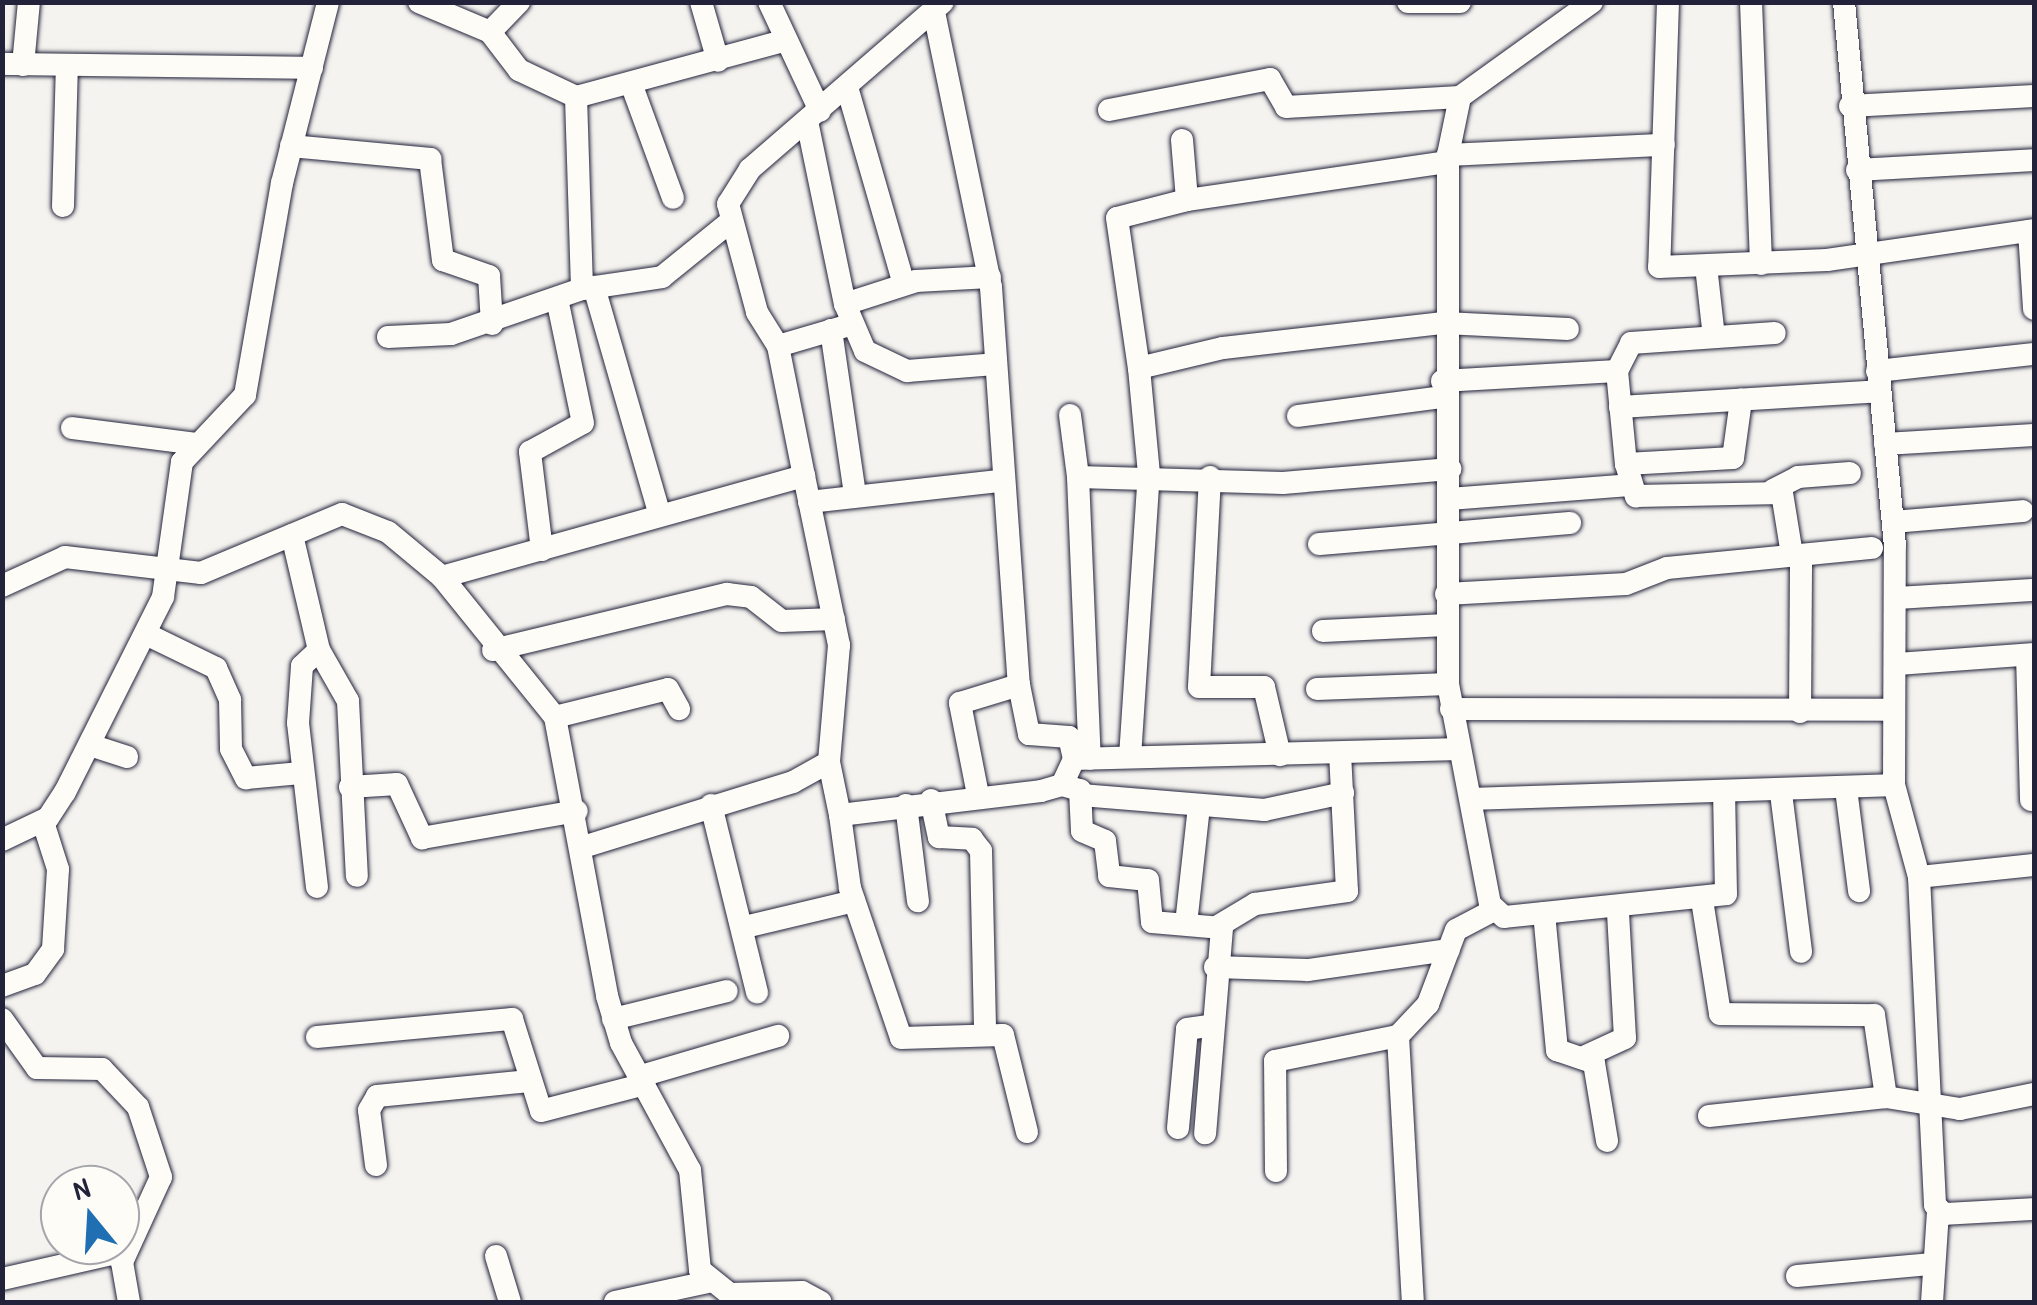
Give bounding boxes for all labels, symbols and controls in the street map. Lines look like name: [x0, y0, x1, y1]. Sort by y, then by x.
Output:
north arrow: [40, 1165, 140, 1265]
text: N: [68, 1168, 94, 1209]

